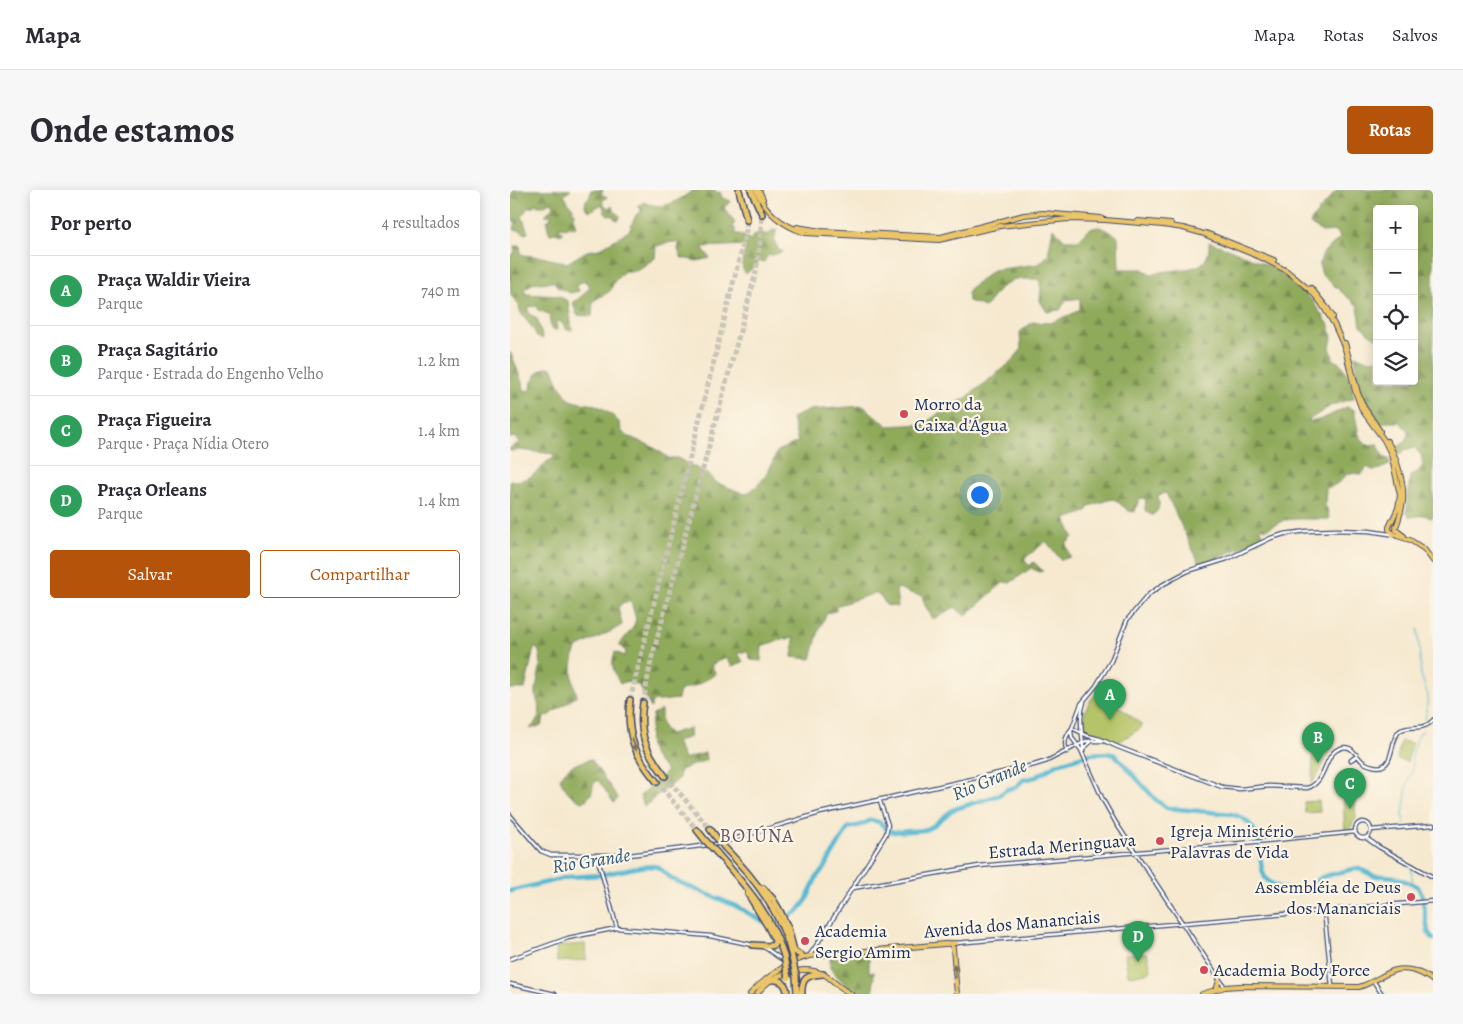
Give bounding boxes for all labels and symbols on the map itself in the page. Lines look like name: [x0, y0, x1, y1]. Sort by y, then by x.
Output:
place label: Morro da Caixa d'Água: [914, 392, 1008, 437]
marker: Morro da Caixa d'Água: [898, 408, 910, 420]
your location: [967, 482, 993, 508]
pin: A: [1094, 679, 1126, 720]
pin: B: [1302, 722, 1334, 763]
one-way arrow: [630, 737, 638, 752]
water label: Rio Grande: [948, 752, 1031, 807]
pin: C: [1334, 768, 1366, 809]
place label: Igreja Ministério Palavras de Vida: [1170, 819, 1294, 864]
district label: BOIÚNA: [720, 823, 794, 849]
street label: Estrada Meringuava: [987, 828, 1137, 864]
marker: Igreja Ministério Palavras de Vida: [1154, 835, 1166, 847]
water label: Rio Grande: [550, 842, 632, 880]
place label: Assembléia de Deus dos Mananciais: [1254, 875, 1401, 920]
marker: Assembléia de Deus dos Mananciais: [1405, 891, 1417, 903]
street label: Avenida dos Mananciais: [922, 904, 1101, 944]
place label: Academia Sergio Amim: [814, 919, 911, 964]
pin: D: [1122, 921, 1154, 962]
marker: Academia Sergio Amim: [799, 935, 811, 947]
place label: Academia Body Force: [1213, 958, 1370, 982]
one-way arrow: [950, 962, 958, 978]
marker: Academia Body Force: [1198, 964, 1210, 976]

